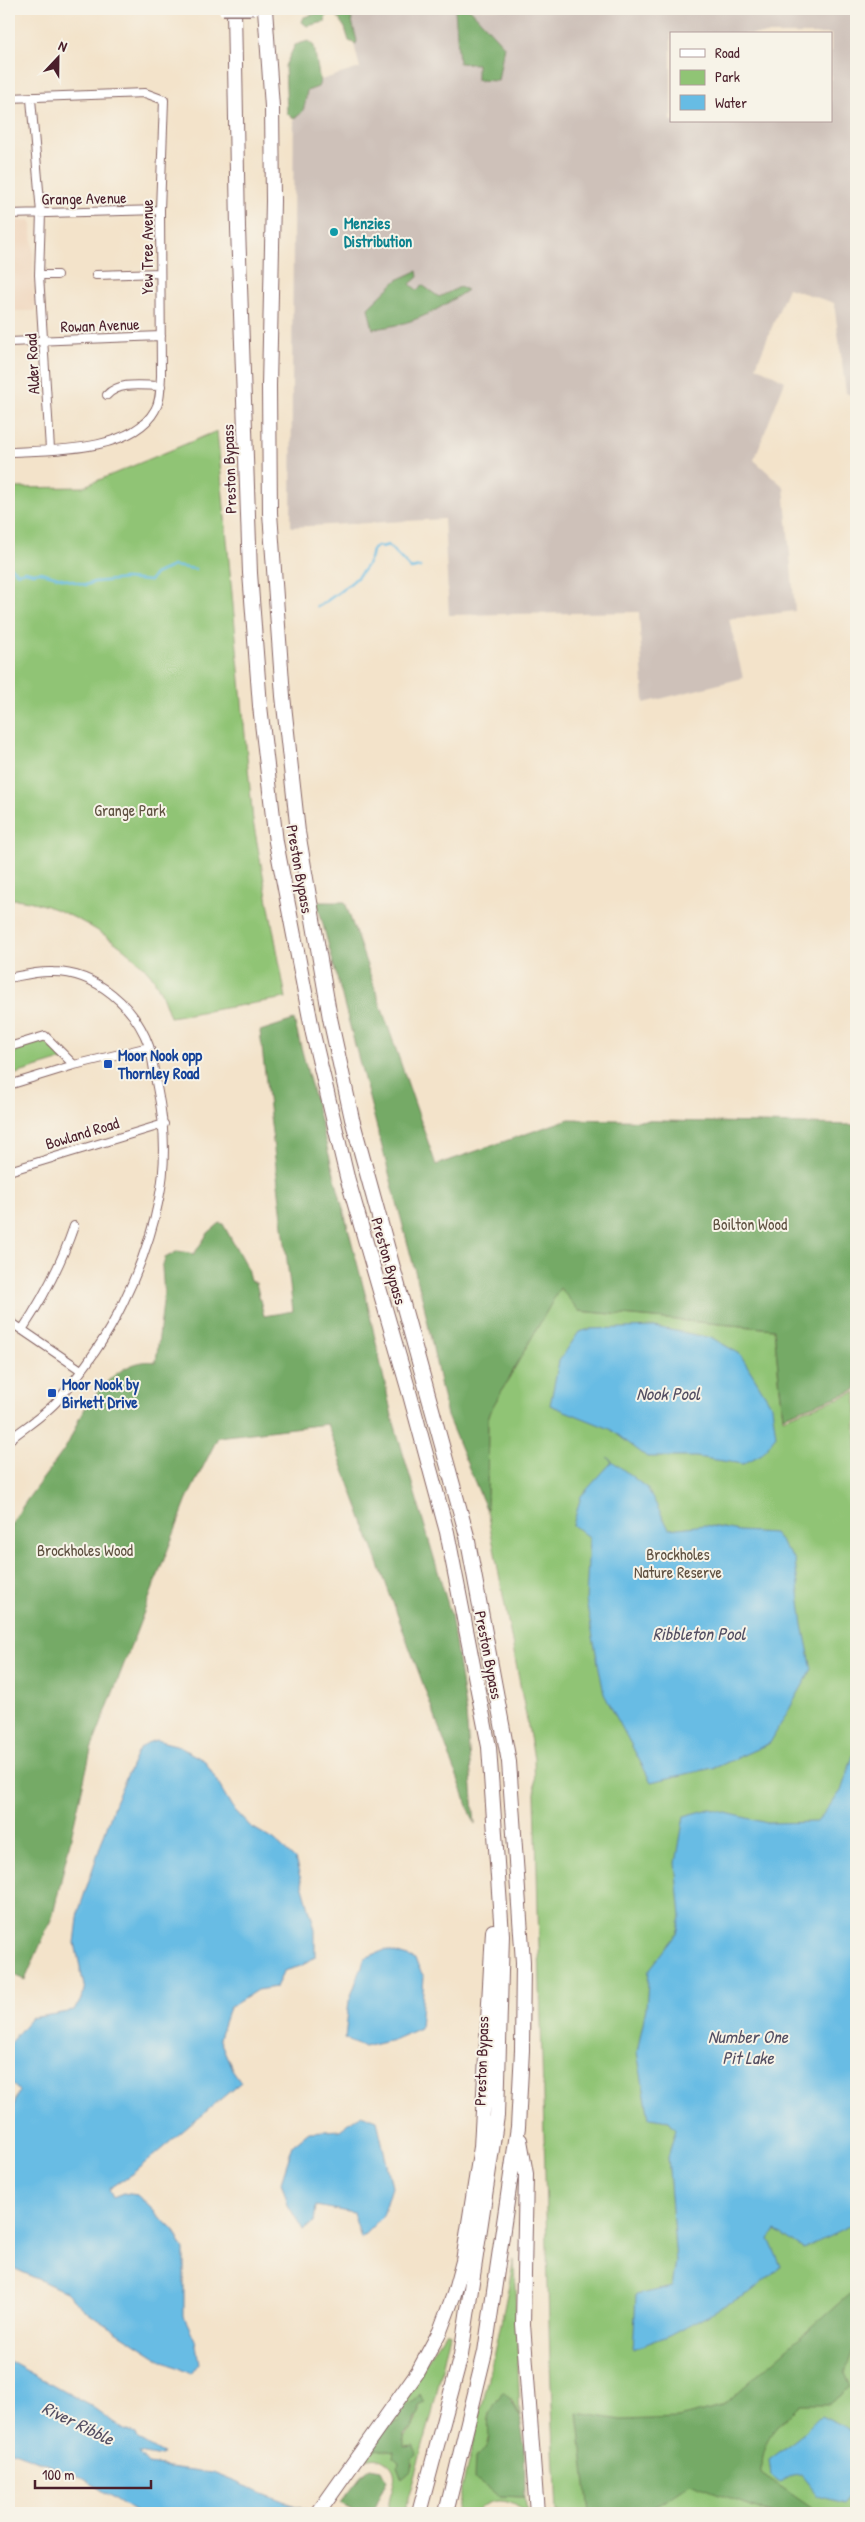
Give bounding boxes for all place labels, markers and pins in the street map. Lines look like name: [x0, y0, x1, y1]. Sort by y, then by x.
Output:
place label: Menzies Distribution: [344, 212, 412, 252]
marker: Menzies Distribution: [328, 226, 340, 238]
place label: Moor Nook opp Thornley Road: [117, 1044, 202, 1085]
marker: Moor Nook opp Thornley Road: [102, 1058, 114, 1070]
place label: Moor Nook by Birkett Drive: [62, 1373, 140, 1413]
marker: Moor Nook by Birkett Drive: [46, 1387, 58, 1399]

